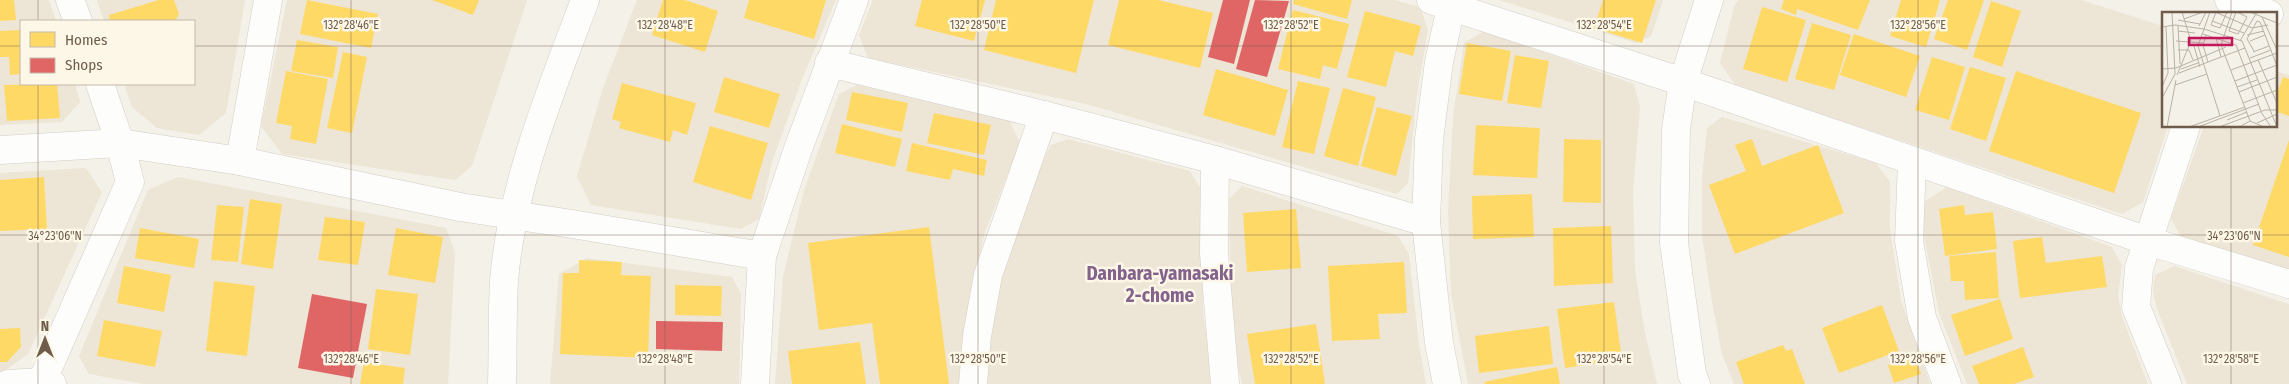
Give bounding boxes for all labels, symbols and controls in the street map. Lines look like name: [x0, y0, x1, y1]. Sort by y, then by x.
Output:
inset map: [2162, 12, 2276, 128]
text: 132°28'46"E: [323, 18, 379, 32]
text: 132°28'48"E: [637, 18, 693, 32]
text: 132°28'50"E: [950, 18, 1006, 32]
text: 132°28'52"E: [1263, 18, 1319, 32]
text: 132°28'54"E: [1576, 18, 1632, 32]
text: 132°28'56"E: [1890, 18, 1946, 32]
legend: [20, 20, 195, 85]
text: Homes: [65, 31, 107, 49]
text: Shops: [65, 56, 103, 74]
text: 34°23'06"N: [28, 229, 82, 243]
text: 34°23'06"N: [2207, 229, 2261, 243]
district label: Danbara-yamasaki 2-chome: [1086, 262, 1234, 307]
north arrow: [20, 314, 70, 364]
text: N: [41, 318, 49, 335]
text: 132°28'46"E: [323, 352, 379, 366]
text: 132°28'48"E: [637, 352, 693, 366]
text: 132°28'50"E: [950, 352, 1006, 366]
text: 132°28'52"E: [1263, 352, 1319, 366]
text: 132°28'54"E: [1576, 352, 1632, 366]
text: 132°28'56"E: [1890, 352, 1946, 366]
text: 132°28'58"E: [2203, 352, 2259, 366]

